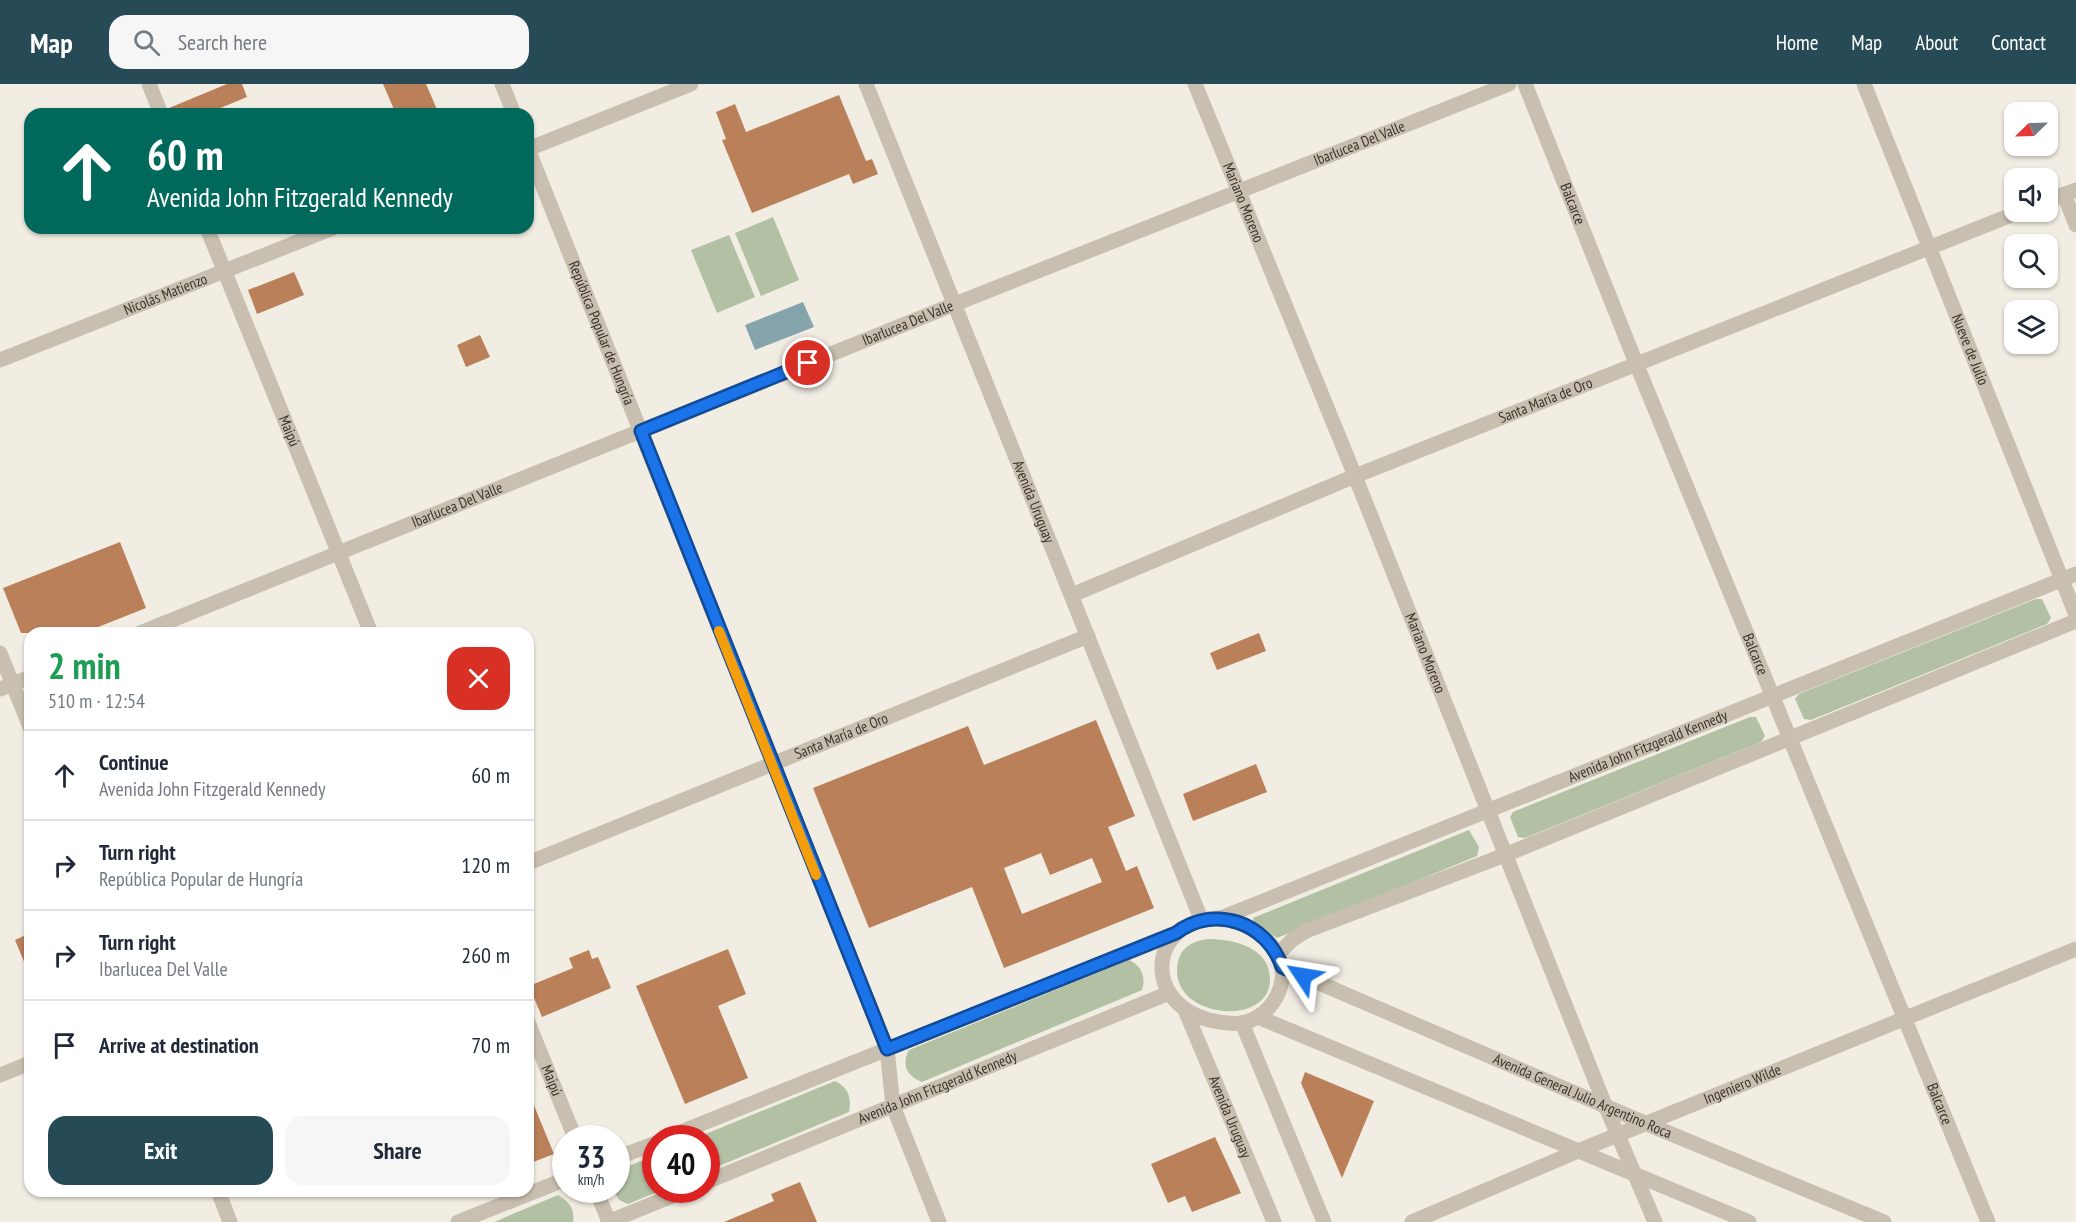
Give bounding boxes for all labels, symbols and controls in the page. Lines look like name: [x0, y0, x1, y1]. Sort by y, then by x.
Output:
search box: [109, 15, 529, 69]
text: Map: [30, 24, 73, 61]
icon: search: [130, 26, 163, 59]
text: Search here: [178, 28, 267, 56]
text: Home: [1776, 29, 1818, 56]
text: Map: [1851, 29, 1882, 56]
text: About: [1915, 29, 1958, 56]
text: Contact: [1991, 29, 2046, 56]
north arrow: [2004, 102, 2058, 156]
map controls: [2004, 102, 2058, 354]
street label: Ibarlucea Del Valle: [1311, 116, 1408, 170]
text: 60 m: [147, 127, 224, 182]
icon: ahead: [48, 132, 126, 210]
street label: Mariano Moreno: [1219, 160, 1269, 245]
button: sound: [2004, 168, 2058, 222]
text: Avenida John Fitzgerald Kennedy: [147, 180, 453, 214]
street label: Balcarce: [1556, 180, 1590, 227]
button: search: [2004, 234, 2058, 288]
street label: República Popular de Hungría: [565, 258, 639, 407]
street label: Nicolás Matienzo: [121, 269, 210, 319]
street label: Ibarlucea Del Valle: [859, 296, 956, 349]
button: layers: [2004, 300, 2058, 354]
street label: Nueve de Julio: [1948, 311, 1993, 388]
pin: [782, 337, 833, 388]
icon: arrive: [791, 346, 824, 379]
street label: Santa María de Oro: [1496, 373, 1595, 427]
street label: Maipú: [275, 412, 304, 449]
street label: Avenida Uruguay: [1009, 457, 1059, 546]
street label: Ibarlucea Del Valle: [409, 478, 505, 531]
street label: Mariano Moreno: [1401, 610, 1450, 696]
street label: Balcarce: [1739, 630, 1773, 678]
text: 2 min: [48, 642, 121, 689]
button: close: [447, 647, 510, 710]
text: 510 m · 12:54: [48, 688, 145, 714]
street label: Avenida John Fitzgerald Kennedy: [1565, 705, 1730, 786]
street label: Santa María de Oro: [791, 708, 891, 763]
text: Continue: [99, 748, 169, 776]
icon: ahead: [48, 759, 81, 792]
text: 60 m: [471, 761, 510, 789]
text: Avenida John Fitzgerald Kennedy: [99, 776, 326, 802]
text: Turn right: [99, 838, 176, 866]
icon: right: [48, 849, 81, 882]
text: 120 m: [461, 851, 510, 879]
text: República Popular de Hungría: [99, 866, 303, 892]
text: Turn right: [99, 928, 176, 956]
icon: right: [48, 939, 81, 972]
text: 260 m: [461, 941, 510, 969]
position arrow: [1271, 944, 1335, 1008]
text: Ibarlucea Del Valle: [99, 956, 228, 982]
icon: arrive: [48, 1029, 81, 1062]
text: Arrive at destination: [99, 1031, 259, 1059]
text: 70 m: [471, 1031, 510, 1059]
street label: Avenida John Fitzgerald Kennedy: [855, 1046, 1020, 1128]
street label: Avenida General Julio Argentino Roca: [1491, 1049, 1675, 1142]
street label: Ingeniero Wilde: [1701, 1060, 1784, 1108]
street label: Maipú: [537, 1062, 567, 1099]
street label: Avenida Uruguay: [1205, 1073, 1256, 1161]
street label: Balcarce: [1923, 1080, 1957, 1127]
button: Exit: [48, 1116, 273, 1185]
button: Share: [285, 1116, 510, 1185]
speed limit sign: 40: [642, 1125, 720, 1203]
text: 33: [577, 1137, 605, 1176]
text: km/h: [578, 1170, 604, 1189]

